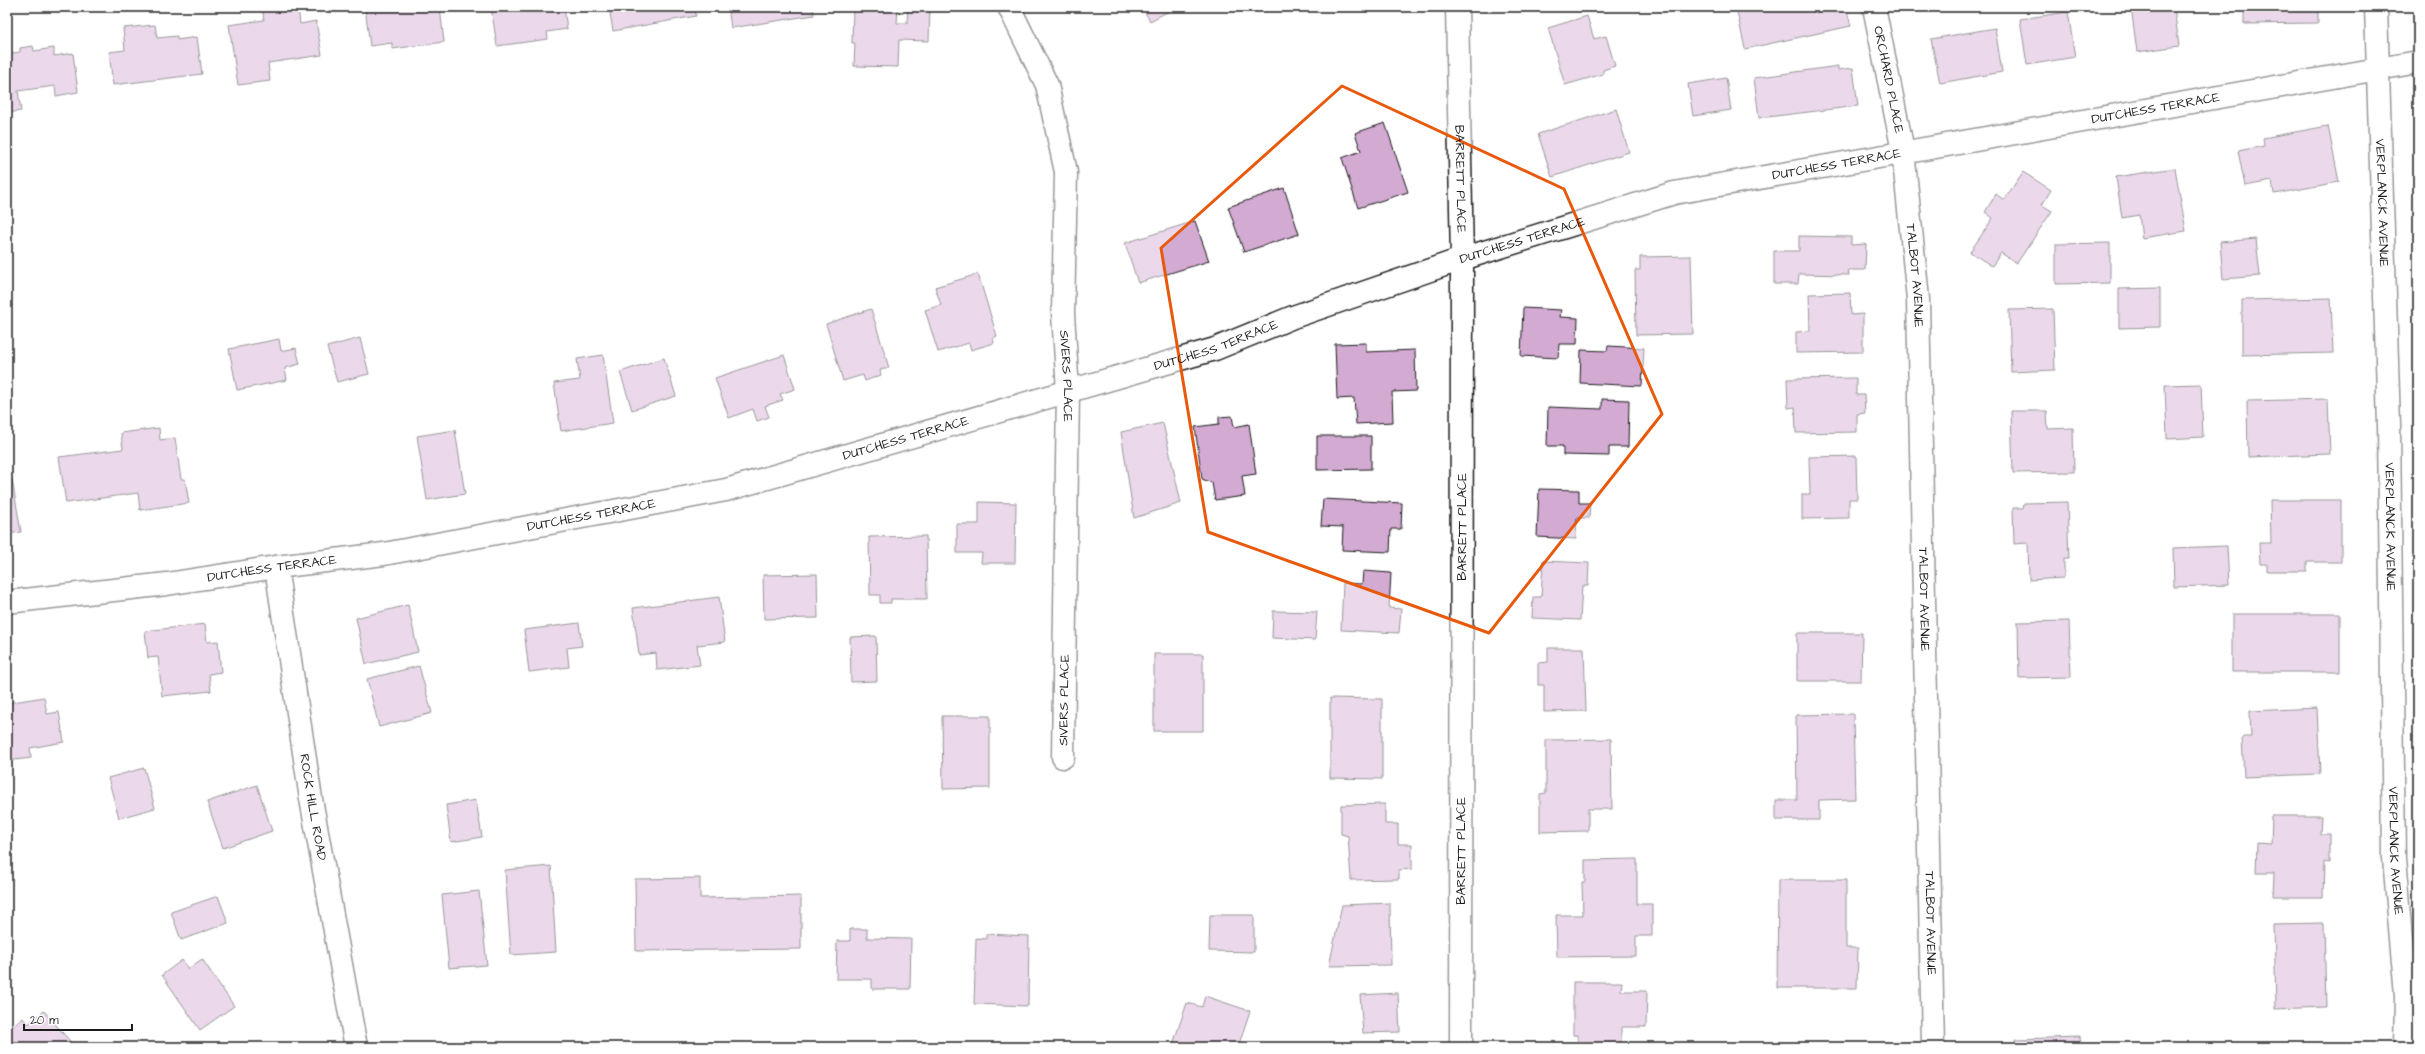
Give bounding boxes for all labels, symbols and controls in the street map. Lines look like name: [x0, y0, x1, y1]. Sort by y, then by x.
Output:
street label: ORCHARD PLACE: [1869, 24, 1908, 135]
street label: DUTCHESS TERRACE: [2090, 88, 2222, 128]
street label: BARRETT PLACE: [1450, 125, 1470, 233]
street label: VERPLANCK AVENUE: [2371, 138, 2393, 268]
street label: DUTCHESS TERRACE: [1771, 144, 1902, 185]
street label: DUTCHESS TERRACE: [1457, 212, 1587, 268]
street label: TALBOT AVENUE: [1901, 223, 1928, 328]
street label: DUTCHESS TERRACE: [1152, 315, 1281, 375]
street label: SIVERS PLACE: [1055, 330, 1077, 422]
street label: DUTCHESS TERRACE: [841, 411, 971, 465]
street label: VERPLANCK AVENUE: [2380, 462, 2400, 591]
street label: BARRETT PLACE: [1453, 473, 1471, 581]
street label: DUTCHESS TERRACE: [526, 494, 657, 536]
street label: TALBOT AVENUE: [1914, 547, 1934, 652]
street label: DUTCHESS TERRACE: [206, 551, 338, 587]
street label: SIVERS PLACE: [1054, 654, 1074, 746]
street label: ROCK HILL ROAD: [295, 752, 331, 863]
street label: VERPLANCK AVENUE: [2384, 786, 2408, 916]
street label: BARRETT PLACE: [1452, 797, 1470, 905]
street label: TALBOT AVENUE: [1920, 871, 1941, 976]
scale bar: [24, 1006, 132, 1032]
text: 20 m: [30, 1012, 59, 1029]

